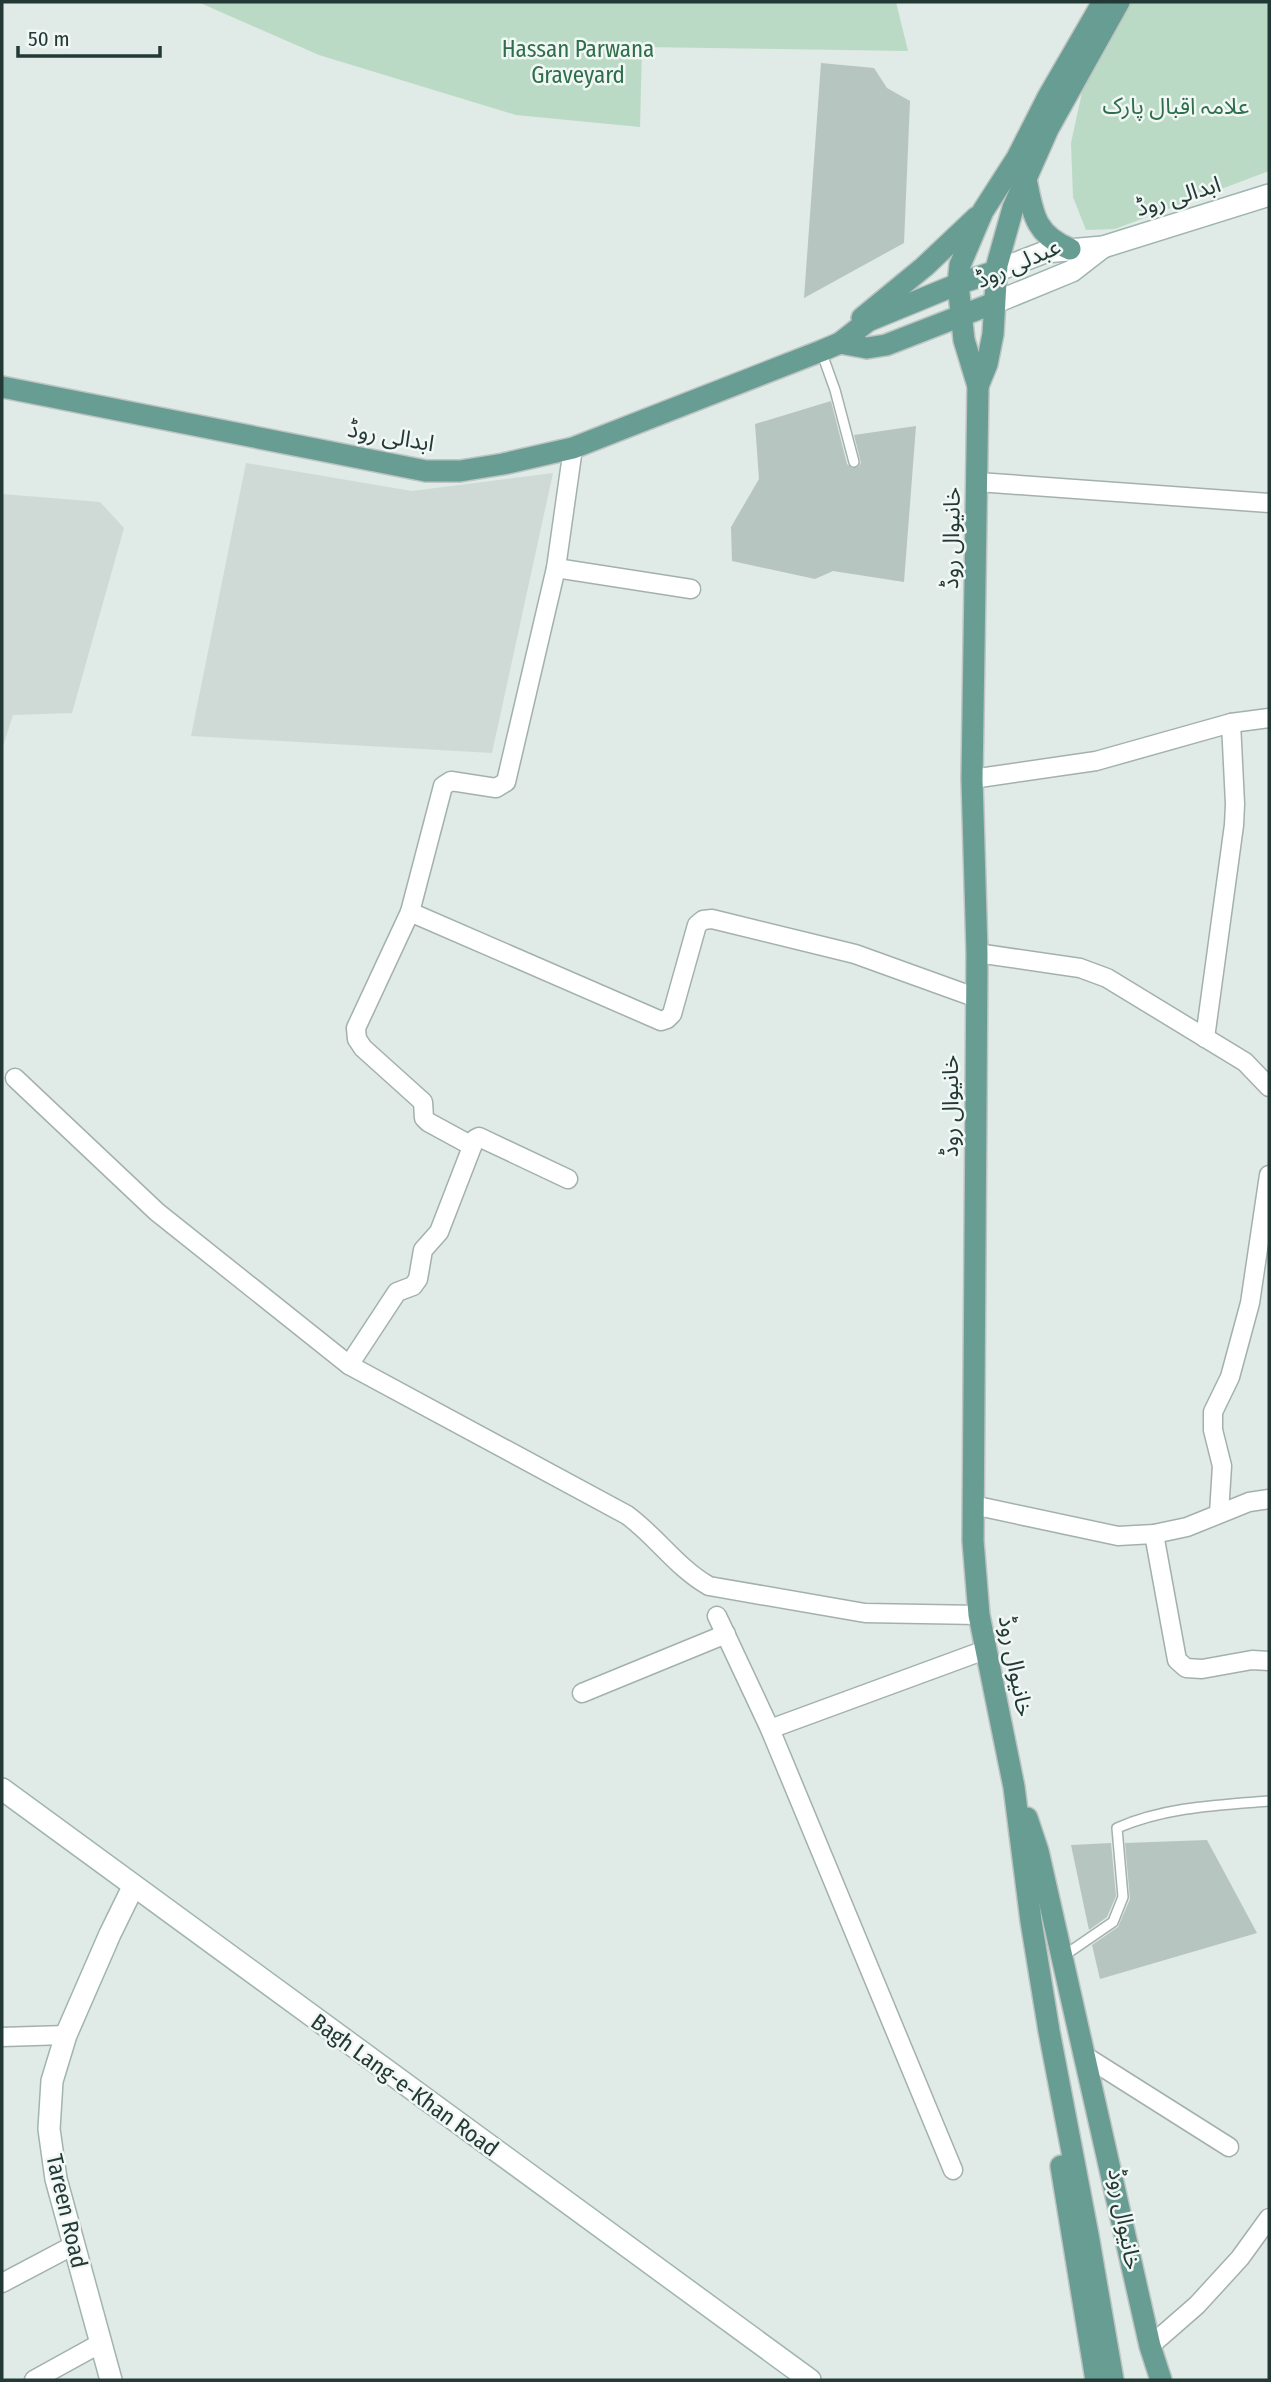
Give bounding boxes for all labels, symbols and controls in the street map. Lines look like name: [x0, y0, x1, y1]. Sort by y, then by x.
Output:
scale bar: [18, 14, 159, 58]
text: 50 m: [28, 26, 70, 52]
park label: Hassan Parwana Graveyard: [502, 35, 654, 89]
park label: علامہ اقبال پارک: [1103, 92, 1249, 121]
street label: ابدالی روڈ: [1132, 170, 1224, 222]
street label: عبدلی روڈ: [971, 232, 1065, 294]
street label: ابدالی روڈ: [346, 415, 436, 457]
street label: خانیوال روڈ: [936, 487, 966, 589]
street label: خانیوال روڈ: [936, 1055, 964, 1157]
street label: خانیوال روڈ: [992, 1613, 1040, 1719]
street label: Bagh Lang-e-Khan Road: [306, 2008, 504, 2162]
street label: Tareen Road: [40, 2151, 94, 2271]
street label: خانیوال روڈ: [1102, 2166, 1148, 2272]

